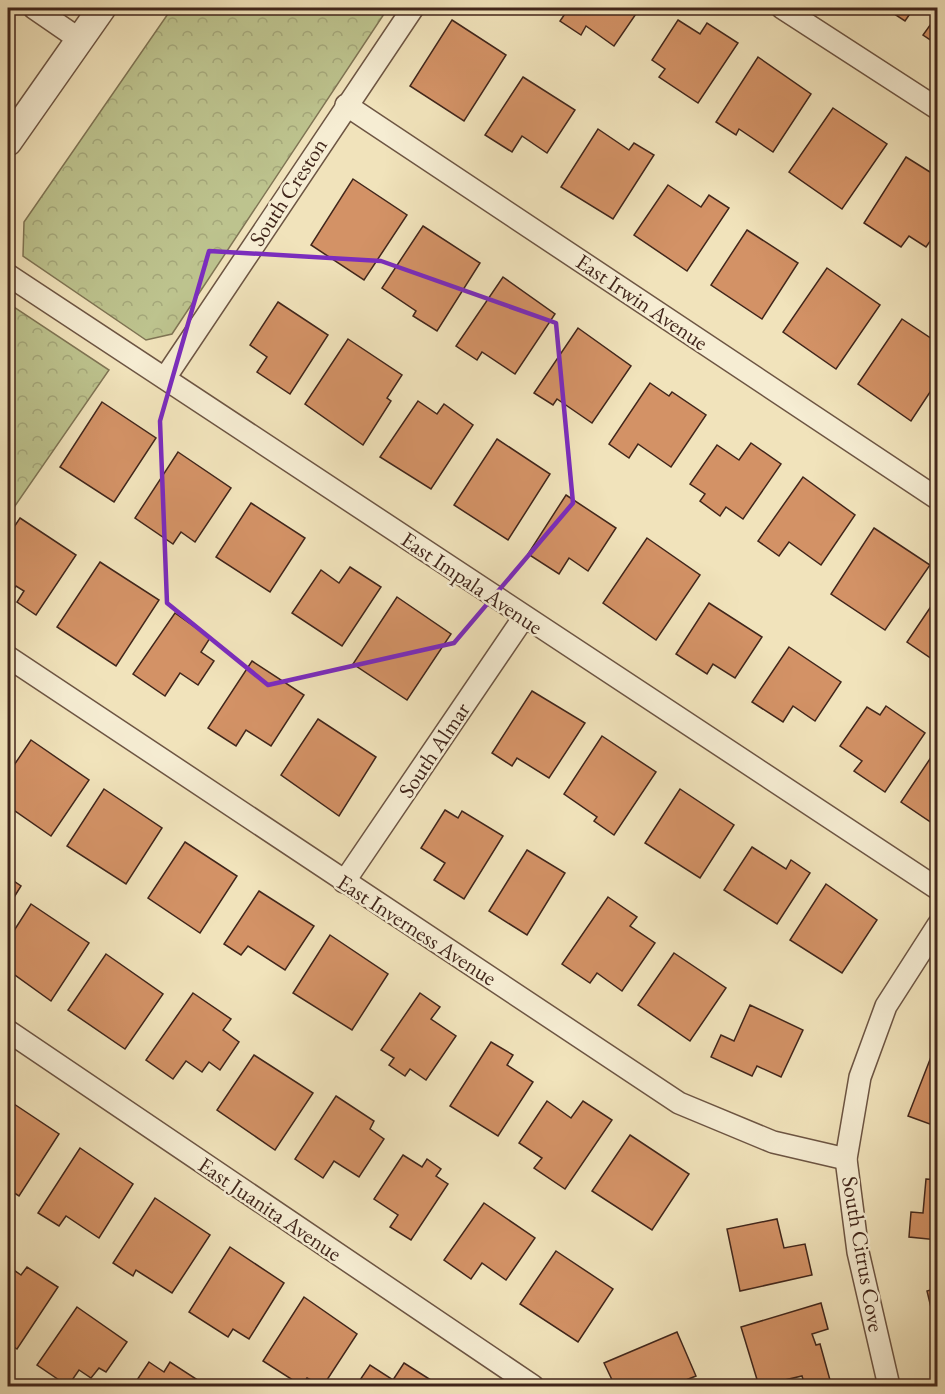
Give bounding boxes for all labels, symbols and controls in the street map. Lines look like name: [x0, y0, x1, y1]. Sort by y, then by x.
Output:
street label: South Creston: [242, 132, 334, 252]
street label: East Irwin Avenue: [570, 247, 714, 357]
street label: East Impala Avenue: [395, 525, 549, 641]
street label: South Almar: [391, 696, 477, 803]
street label: East Inverness Avenue: [332, 868, 503, 993]
street label: East Juanita Avenue: [193, 1150, 348, 1268]
street label: South Citrus Cove: [835, 1174, 891, 1335]

